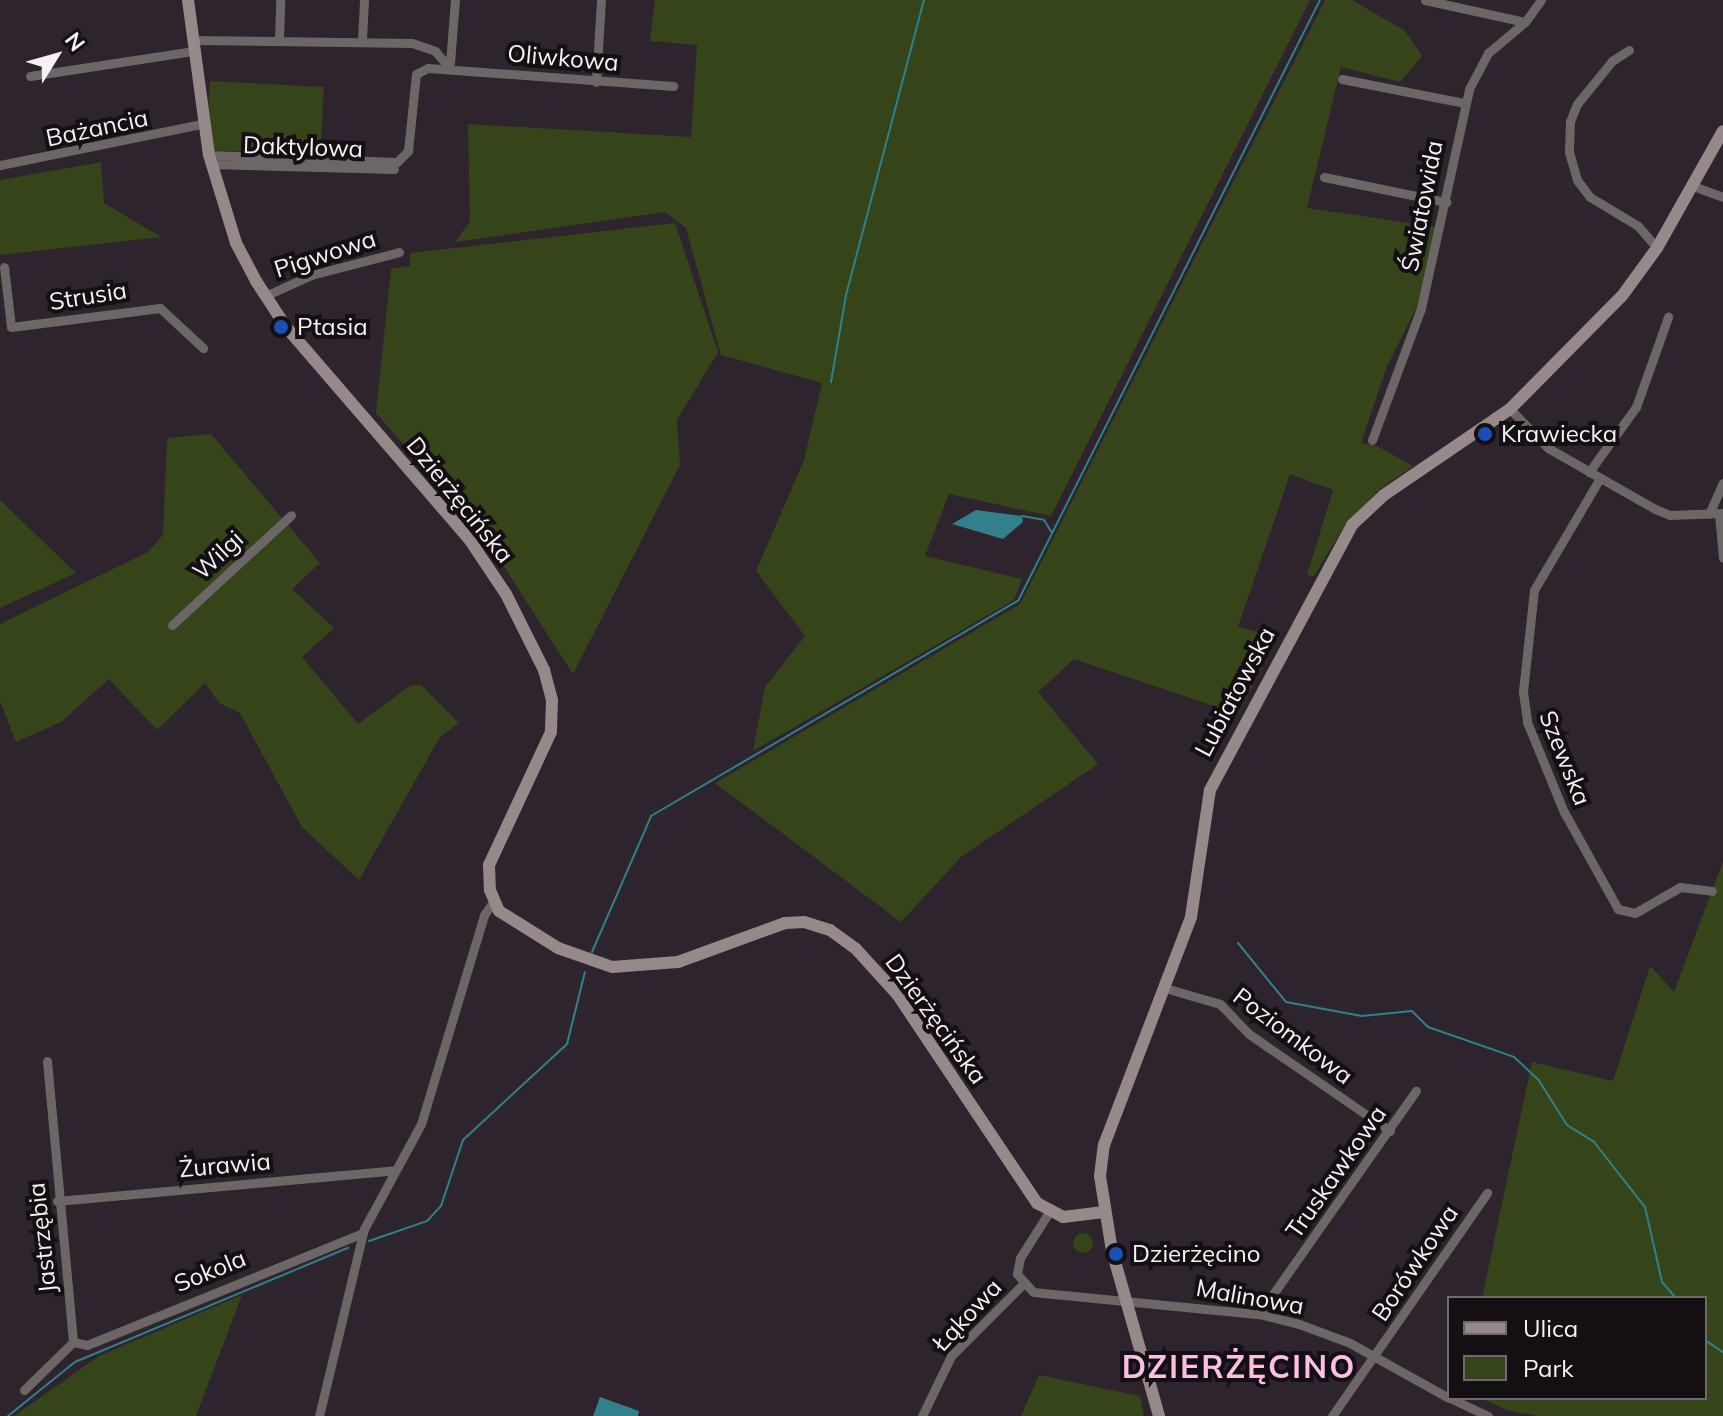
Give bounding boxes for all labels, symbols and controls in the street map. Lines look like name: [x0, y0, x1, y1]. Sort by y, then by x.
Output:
north arrow: [16, 16, 96, 96]
text: N: [59, 26, 91, 57]
street label: Oliwkowa: [506, 39, 620, 77]
street label: Bażancia: [43, 103, 151, 153]
street label: Daktylowa: [243, 131, 363, 163]
street label: Światowida: [1395, 138, 1449, 274]
street label: Pigwowa: [271, 224, 379, 284]
street label: Strusia: [47, 276, 129, 316]
place label: Ptasia: [297, 313, 368, 341]
marker: Ptasia: [272, 318, 290, 336]
place label: Krawiecka: [1501, 420, 1617, 448]
marker: Krawiecka: [1476, 425, 1494, 443]
street label: Dzierżęcińska: [401, 431, 519, 569]
street label: Wilgi: [187, 525, 249, 585]
street label: Lubiatowska: [1189, 622, 1281, 762]
street label: Szewska: [1533, 707, 1597, 809]
street label: Dzierżęcińska: [879, 948, 993, 1090]
street label: Poziomkowa: [1228, 982, 1358, 1090]
street label: Truskawkowa: [1280, 1100, 1392, 1244]
street label: Żurawia: [178, 1147, 272, 1183]
street label: Jastrzębia: [22, 1181, 62, 1295]
street label: Borówkowa: [1366, 1200, 1464, 1326]
place label: Dzierżęcino: [1132, 1240, 1261, 1268]
street label: Sokola: [170, 1244, 250, 1298]
marker: Dzierżęcino: [1107, 1245, 1125, 1263]
street label: Łąkowa: [926, 1273, 1008, 1357]
street label: Malinowa: [1194, 1273, 1306, 1321]
legend: [1447, 1296, 1707, 1400]
text: Ulica: [1523, 1313, 1578, 1343]
district label: DZIERŻĘCINO: [1122, 1347, 1356, 1385]
text: Park: [1523, 1353, 1574, 1383]

